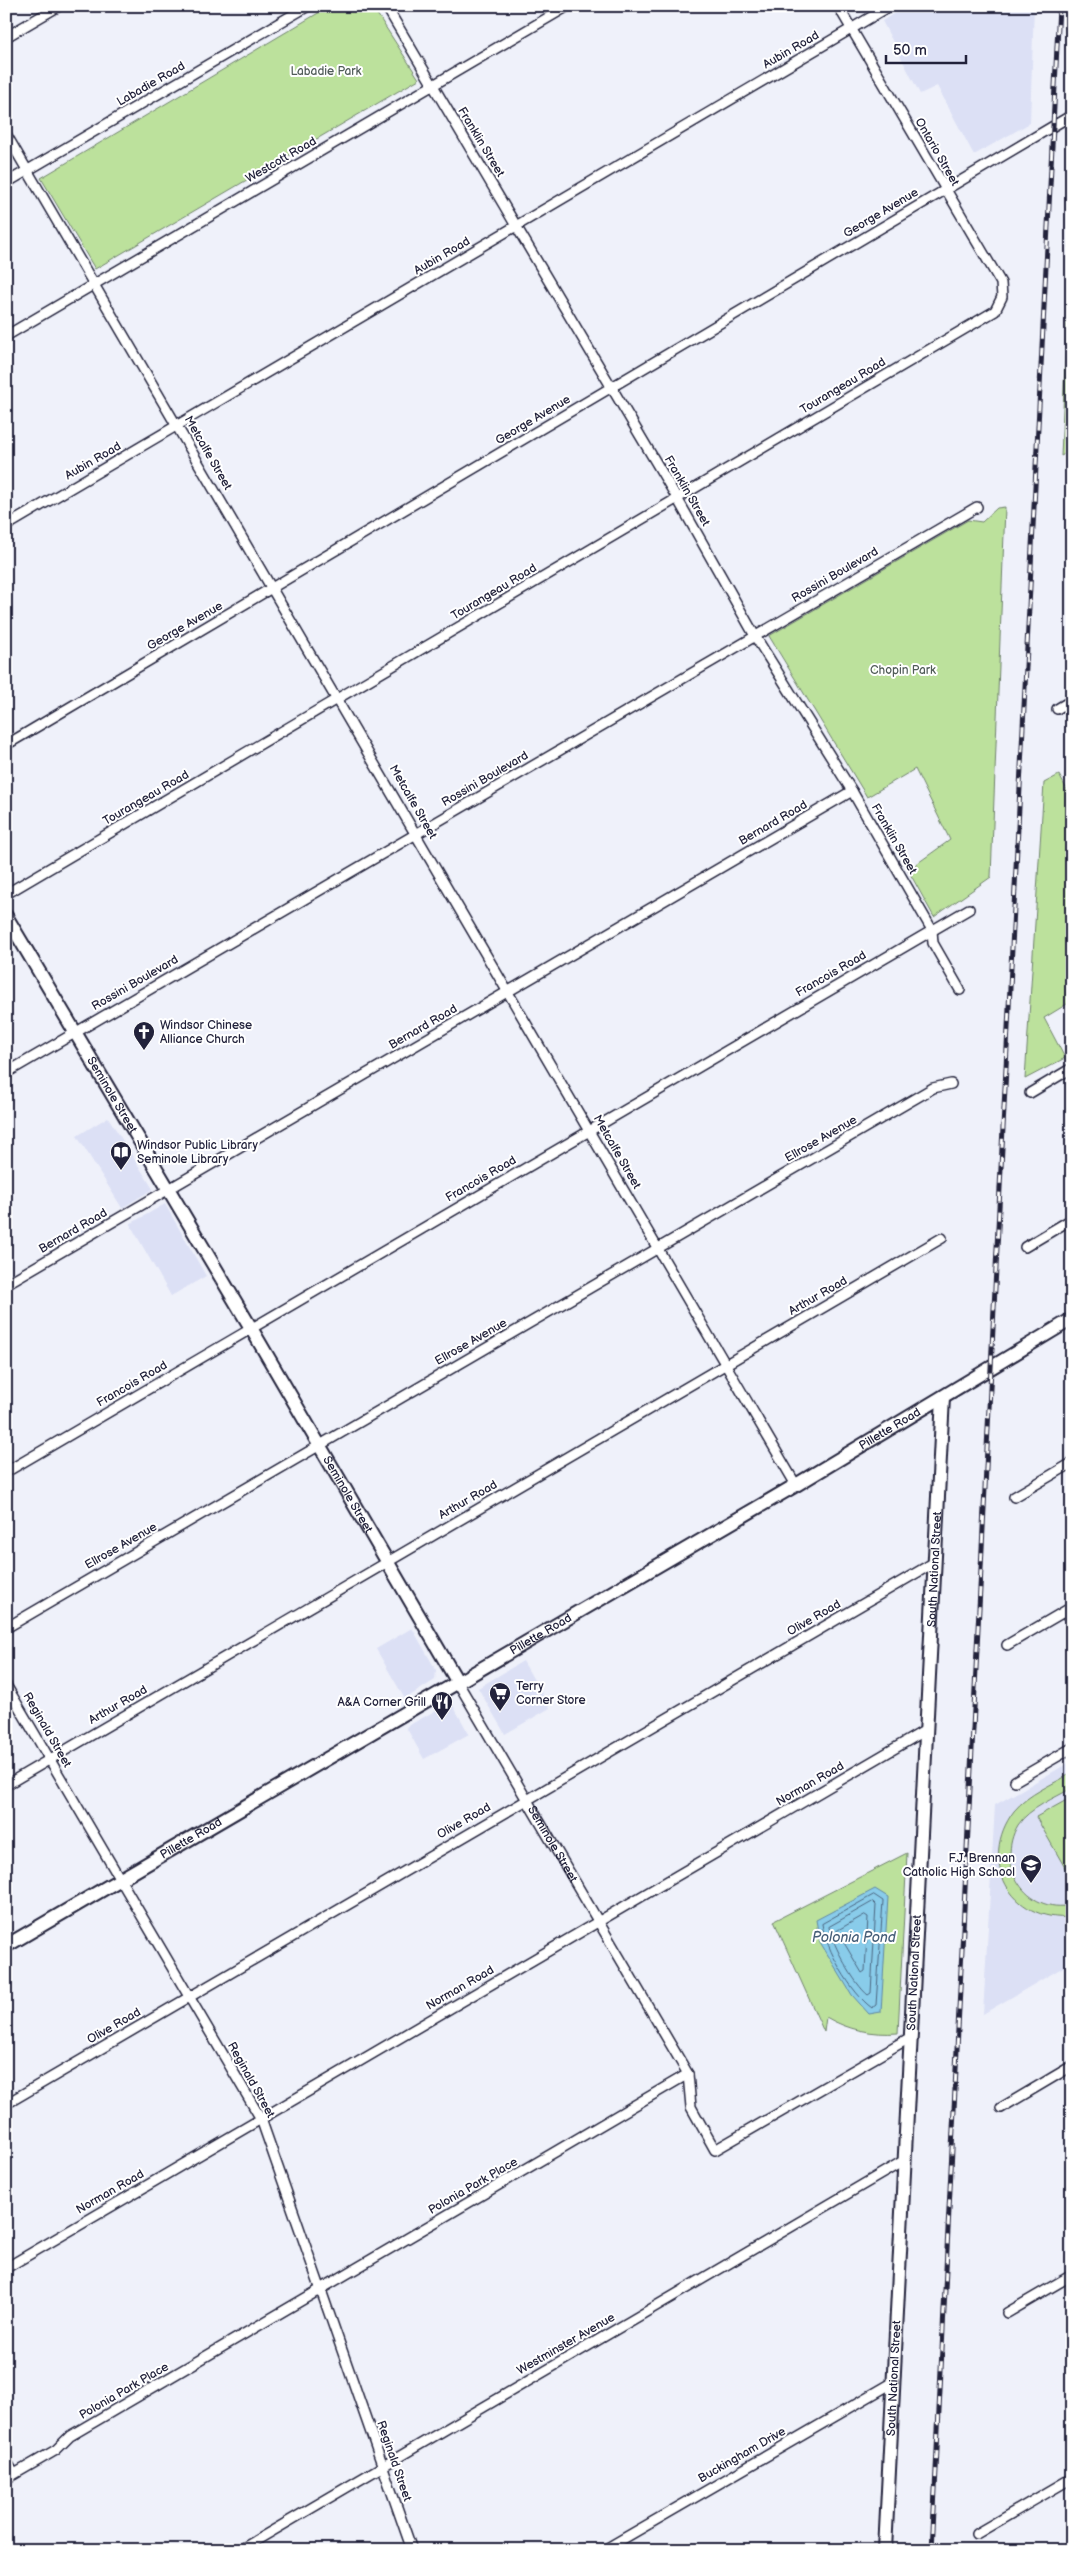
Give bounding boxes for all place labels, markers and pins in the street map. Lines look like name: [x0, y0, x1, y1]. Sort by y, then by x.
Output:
place label: Windsor Chinese Alliance Church: [160, 1018, 252, 1047]
church icon: Windsor Chinese Alliance Church: [132, 1020, 156, 1051]
place label: Windsor Public Library Seminole Library: [137, 1138, 259, 1167]
library icon: Windsor Public Library Seminole Library: [109, 1140, 133, 1171]
place label: Terry Corner Store: [516, 1679, 586, 1708]
supermarket icon: Terry Corner Store: [488, 1681, 512, 1712]
restaurant icon: A&A Corner Grill: [430, 1690, 454, 1721]
place label: A&A Corner Grill: [338, 1695, 426, 1710]
place label: F.J. Brennan Catholic High School: [903, 1851, 1015, 1880]
school or university icon: F.J. Brennan Catholic High School: [1019, 1853, 1043, 1884]

